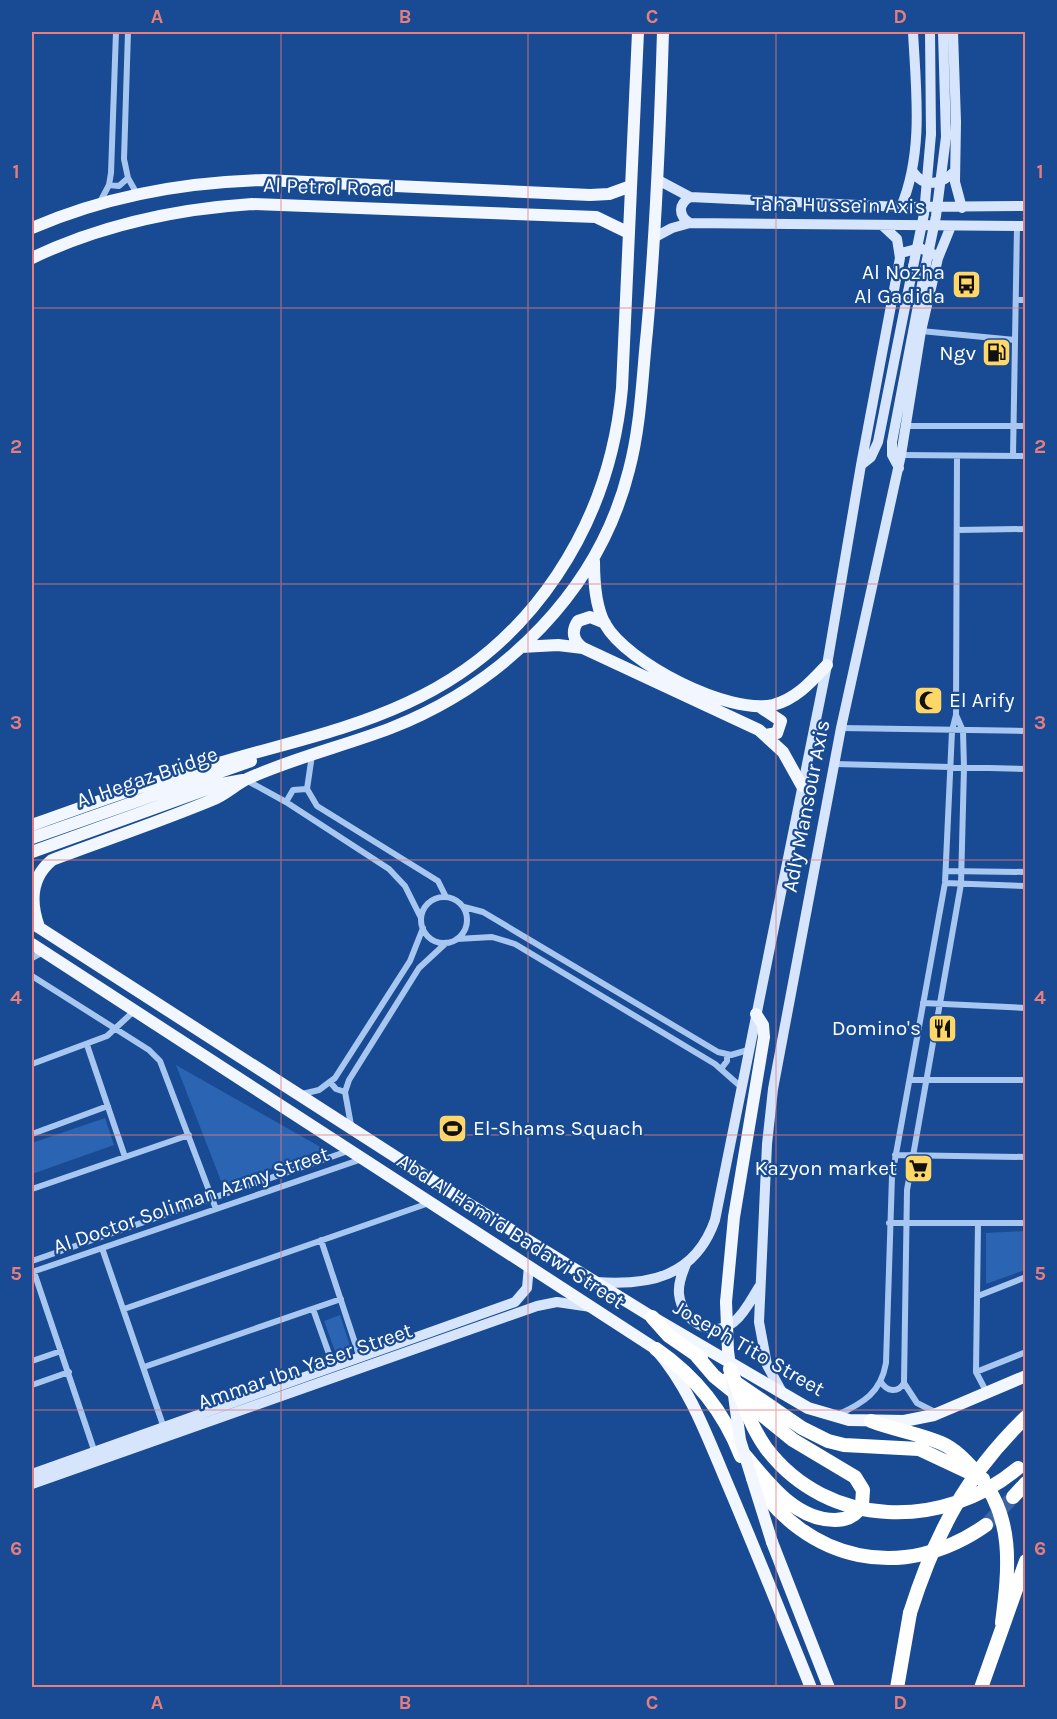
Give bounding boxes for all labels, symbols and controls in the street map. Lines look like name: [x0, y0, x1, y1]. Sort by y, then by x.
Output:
text: A: [151, 5, 164, 28]
text: B: [399, 5, 411, 28]
text: C: [646, 5, 658, 28]
text: D: [893, 5, 907, 28]
text: 1: [12, 160, 20, 183]
text: 1: [1036, 160, 1044, 183]
street label: Al Petrol Road: [263, 173, 395, 201]
street label: Taha Hussein Axis: [752, 191, 926, 219]
place label: Al Nozha Al Gadida: [854, 260, 945, 308]
bus stop icon: Al Nozha Al Gadida: [950, 268, 982, 300]
fuel station icon: Ngv: [981, 337, 1013, 369]
place label: Ngv: [939, 341, 976, 365]
text: 2: [10, 435, 22, 458]
text: 2: [1034, 435, 1046, 458]
mosque icon: El Arify: [912, 684, 944, 716]
place label: El Arify: [949, 688, 1015, 712]
text: 3: [10, 711, 22, 734]
text: 3: [1034, 711, 1046, 734]
street label: Adly Mansour Axis: [778, 718, 834, 894]
street label: Al Hegaz Bridge: [73, 742, 221, 812]
text: 4: [10, 986, 22, 1009]
text: 4: [1034, 986, 1046, 1009]
restaurant icon: Domino's: [926, 1012, 958, 1044]
place label: Domino's: [832, 1016, 921, 1040]
sports icon: El-Shams Squach: [436, 1112, 468, 1144]
place label: El-Shams Squach: [473, 1116, 643, 1140]
street label: Al Doctor Soliman Azmy Street: [50, 1141, 332, 1259]
street label: Abd Al Hamid Badawi Street: [393, 1148, 629, 1314]
supermarket icon: Kazyon market: [902, 1152, 934, 1184]
place label: Kazyon market: [754, 1156, 897, 1180]
text: 5: [10, 1262, 22, 1285]
text: 5: [1034, 1262, 1046, 1285]
street label: Joseph Tito Street: [669, 1295, 829, 1401]
street label: Ammar Ibn Yaser Street: [195, 1318, 416, 1414]
text: 6: [10, 1537, 22, 1560]
text: 6: [1034, 1537, 1046, 1560]
text: A: [151, 1691, 164, 1714]
text: B: [399, 1691, 411, 1714]
text: C: [646, 1691, 658, 1714]
text: D: [893, 1691, 907, 1714]

